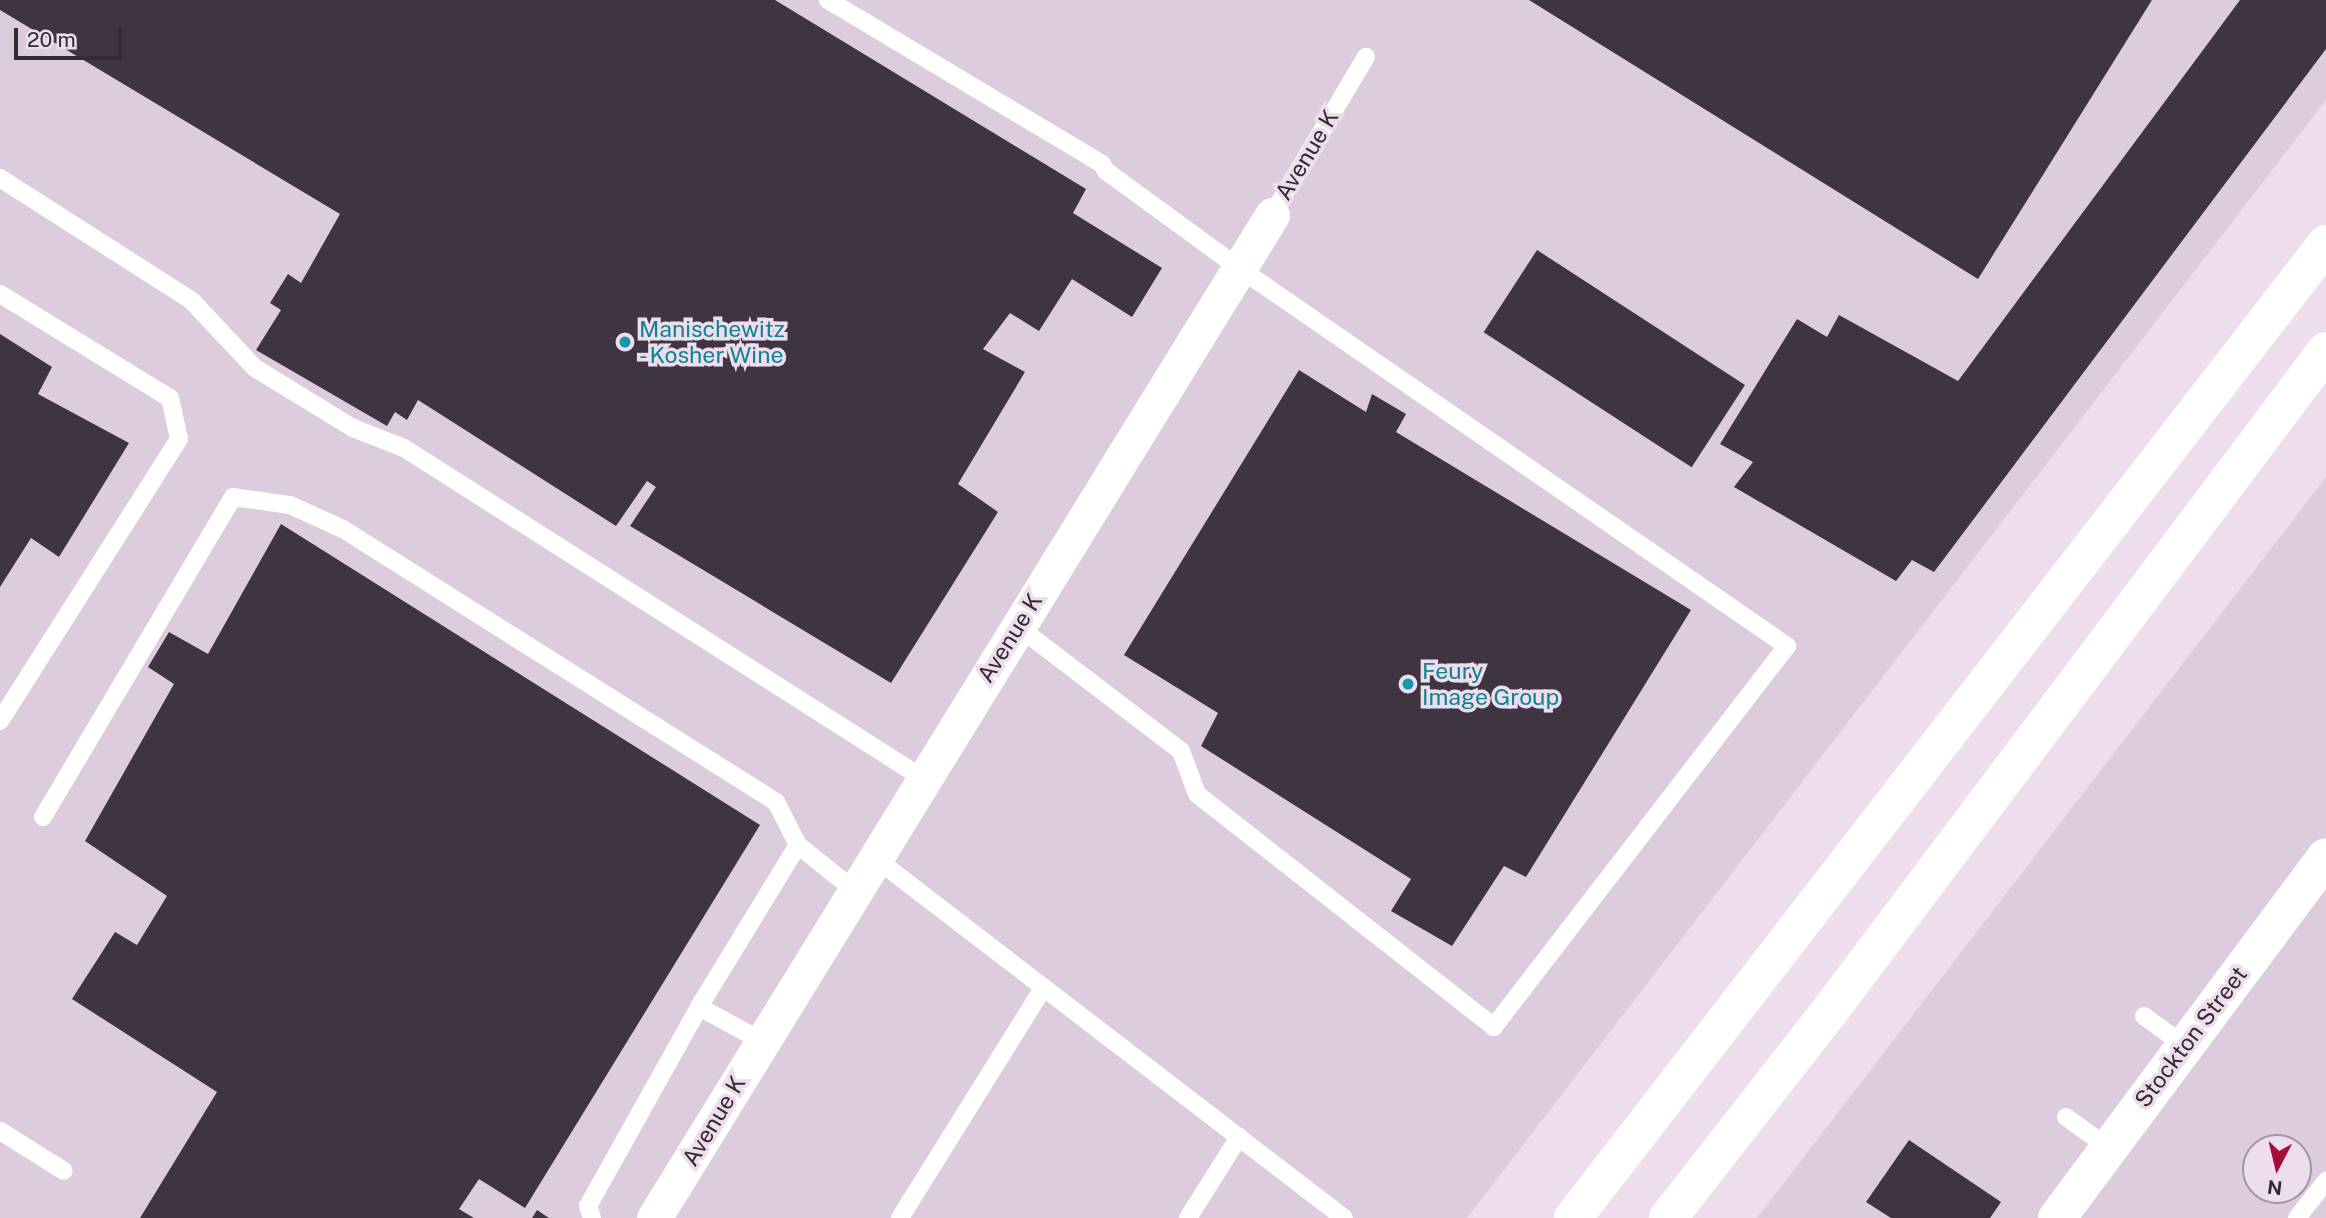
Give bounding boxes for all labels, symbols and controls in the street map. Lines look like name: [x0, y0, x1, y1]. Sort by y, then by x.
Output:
scale bar: [18, 14, 126, 58]
text: 20 m: [27, 27, 76, 52]
street label: Avenue K: [1269, 105, 1345, 205]
place label: Manischewitz - Kosher Wine: [639, 315, 788, 369]
marker: Manischewitz - Kosher Wine: [617, 334, 633, 350]
street label: Avenue K: [972, 588, 1048, 688]
place label: Feury Image Group: [1422, 657, 1559, 711]
marker: Feury Image Group: [1400, 676, 1416, 692]
street label: Stockton Street: [2129, 961, 2253, 1113]
street label: Avenue K: [676, 1071, 752, 1171]
north arrow: [2242, 1134, 2312, 1204]
text: N: [2266, 1176, 2283, 1200]

